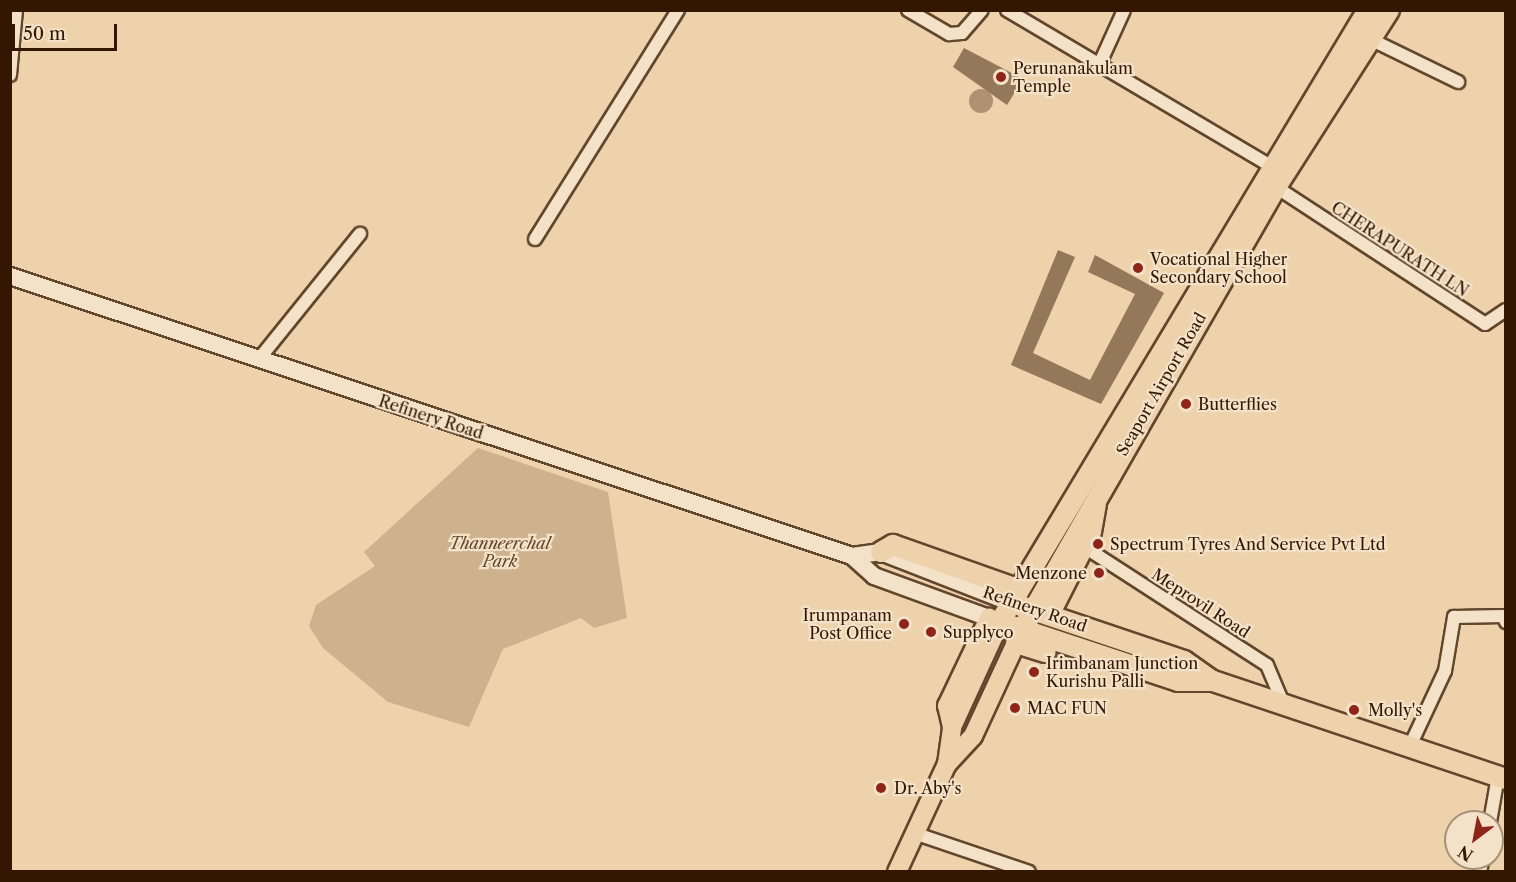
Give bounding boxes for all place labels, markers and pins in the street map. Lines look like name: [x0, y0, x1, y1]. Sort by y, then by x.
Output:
place label: Perunanakulam Temple: [1013, 58, 1133, 96]
marker: Perunanakulam Temple: [994, 70, 1008, 84]
place label: Vocational Higher Secondary School: [1150, 249, 1287, 287]
marker: Vocational Higher Secondary School: [1131, 261, 1145, 275]
place label: Butterflies: [1198, 394, 1277, 414]
marker: Butterflies: [1179, 397, 1193, 411]
place label: Spectrum Tyres And Service Pvt Ltd: [1110, 534, 1387, 554]
marker: Spectrum Tyres And Service Pvt Ltd: [1091, 537, 1105, 551]
place label: Menzone: [1015, 563, 1087, 583]
marker: Menzone: [1092, 566, 1106, 580]
place label: Irumpanam Post Office: [803, 605, 892, 643]
marker: Irumpanam Post Office: [897, 617, 911, 631]
place label: Supplyco: [943, 622, 1013, 642]
marker: Supplyco: [924, 625, 938, 639]
place label: Irimbanam Junction Kurishu Palli: [1046, 653, 1198, 691]
marker: Irimbanam Junction Kurishu Palli: [1027, 665, 1041, 679]
place label: MAC FUN: [1027, 698, 1107, 718]
place label: Molly's: [1368, 700, 1422, 720]
marker: MAC FUN: [1008, 701, 1022, 715]
marker: Molly's: [1345, 701, 1363, 719]
place label: Dr. Aby's: [894, 778, 962, 798]
marker: Dr. Aby's: [872, 779, 890, 797]

